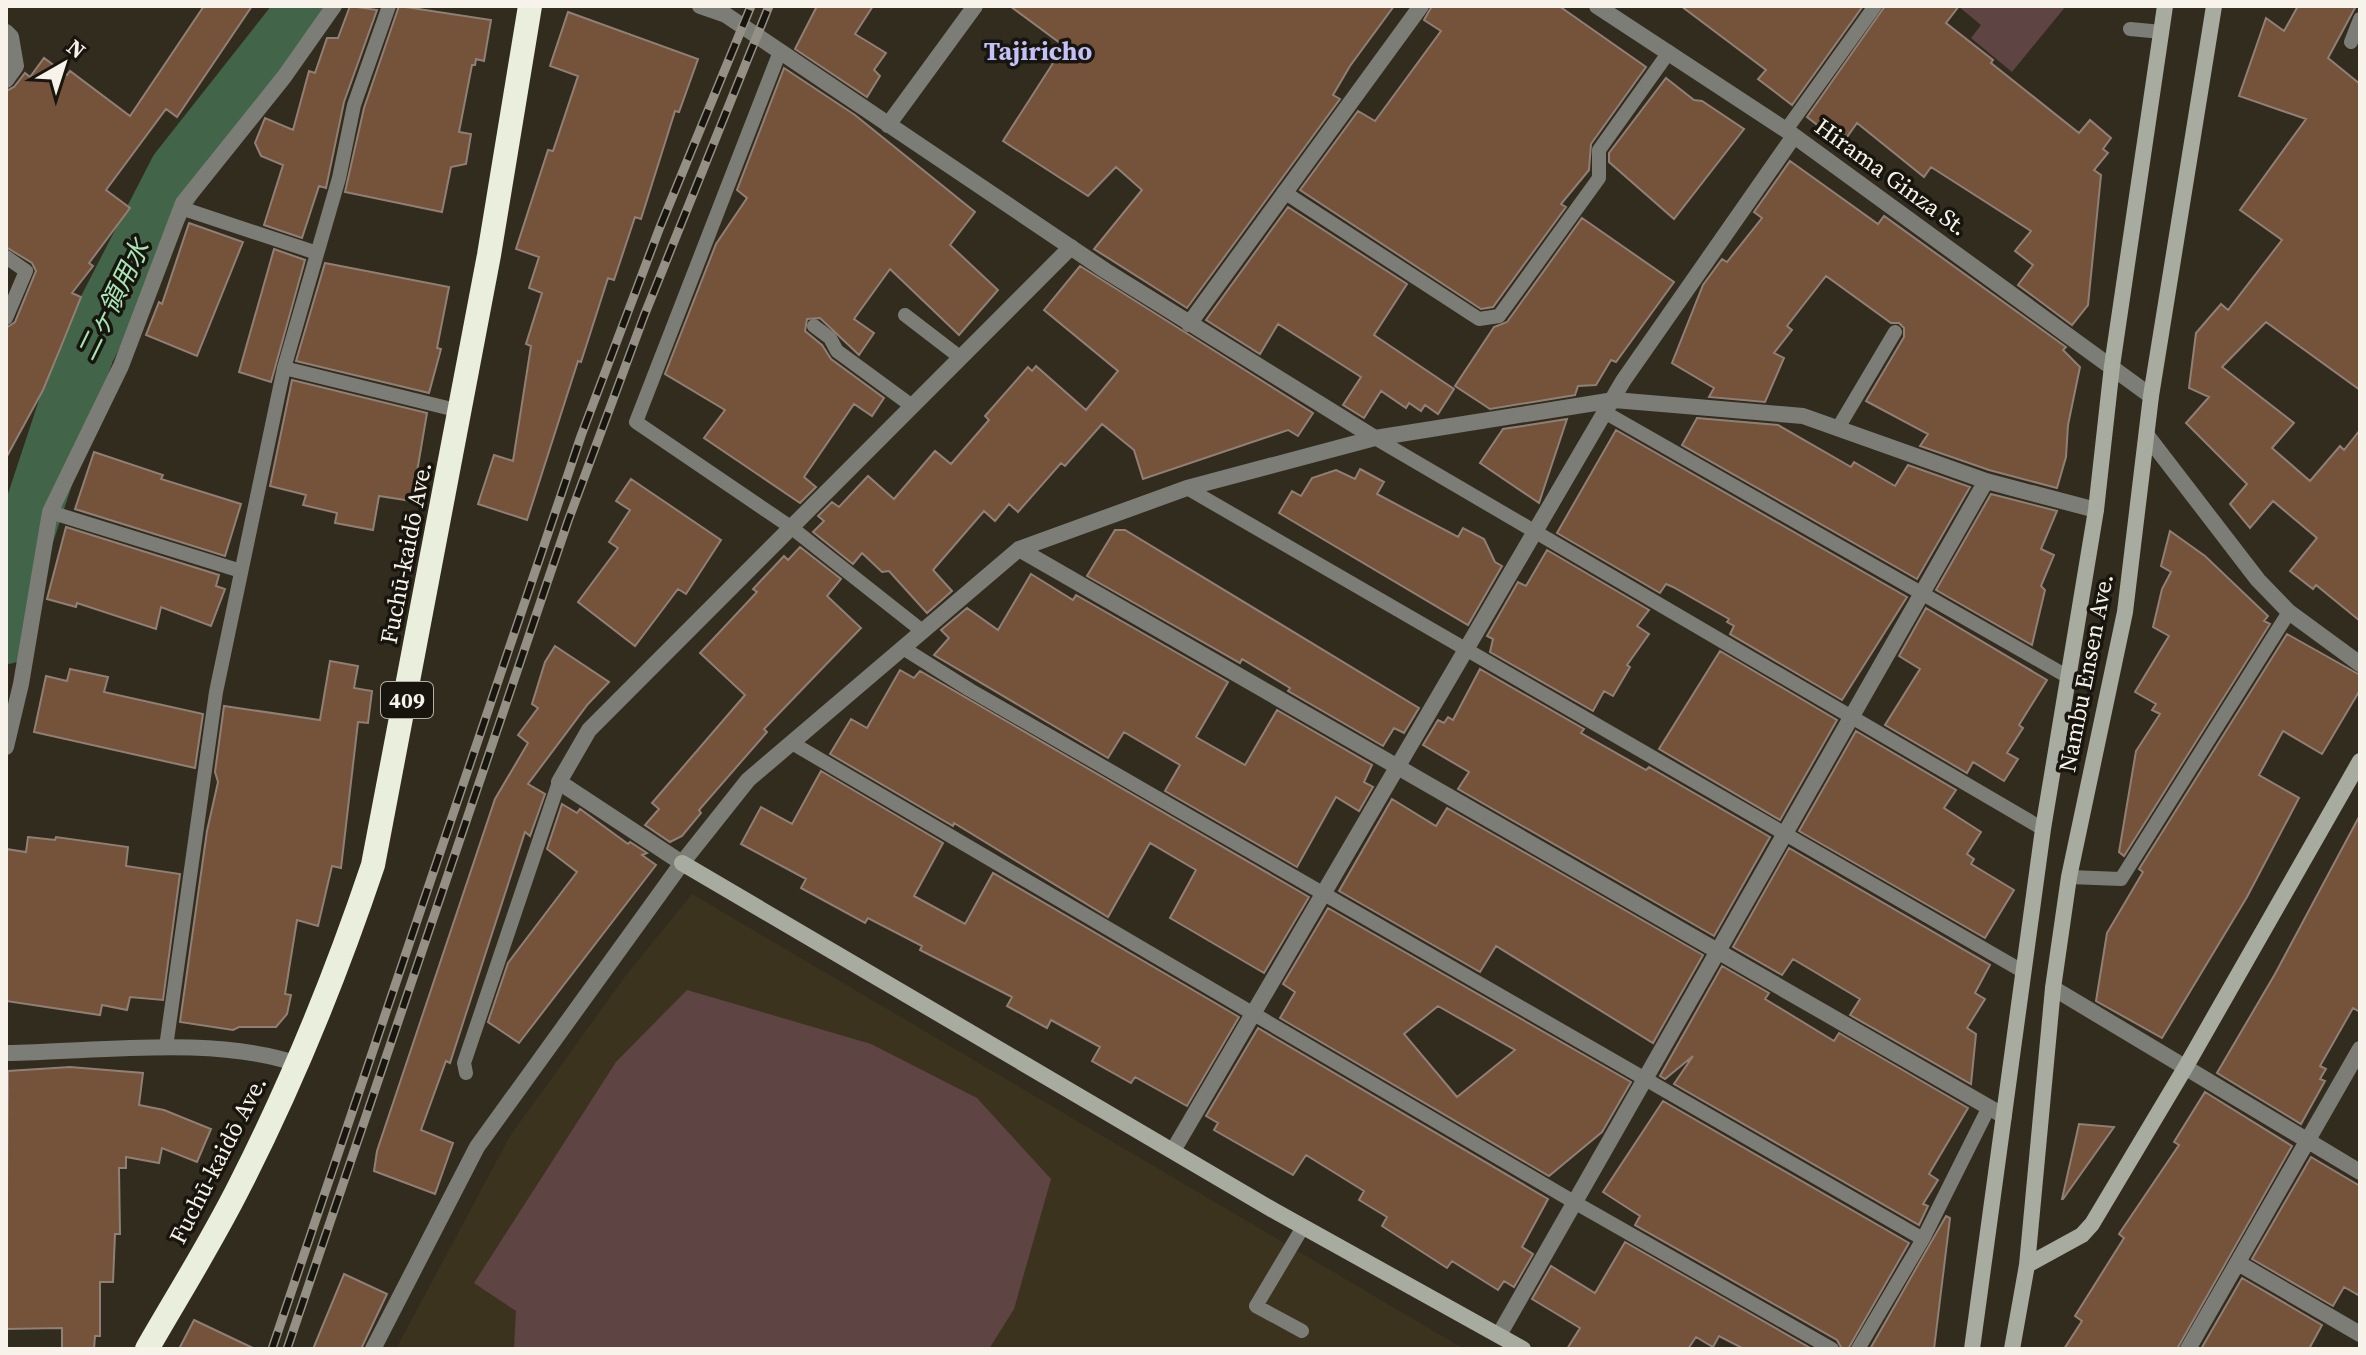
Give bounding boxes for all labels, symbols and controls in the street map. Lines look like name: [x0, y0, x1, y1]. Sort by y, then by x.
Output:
north arrow: [24, 24, 104, 104]
text: N: [61, 32, 92, 65]
district label: Tajiricho: [984, 33, 1092, 69]
street label: Hirama Ginza St.: [1808, 110, 1974, 243]
water label: 二ヶ領用水: [68, 231, 159, 366]
street label: Fuchū-kaidō Ave.: [372, 459, 439, 647]
street label: Nambu Ensen Ave.: [2050, 571, 2121, 775]
road number: 409: [381, 682, 433, 718]
street label: Fuchū-kaidō Ave.: [161, 1070, 274, 1249]

